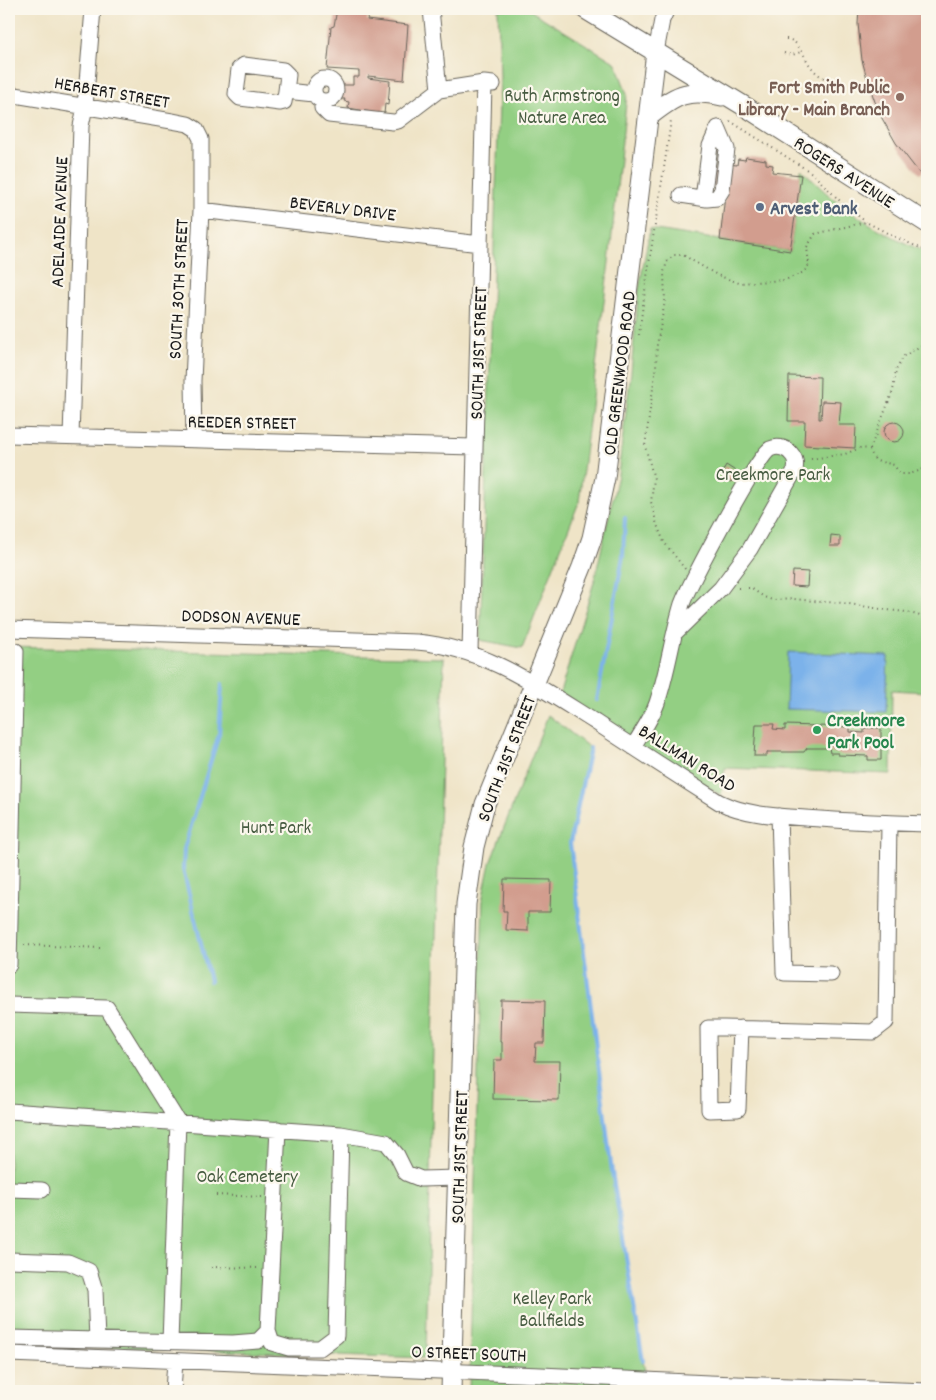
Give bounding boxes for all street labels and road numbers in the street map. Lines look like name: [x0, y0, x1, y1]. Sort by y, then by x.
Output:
street label: HERBERT STREET: [52, 71, 172, 118]
street label: ROGERS AVENUE: [787, 131, 899, 217]
street label: ADELAIDE AVENUE: [46, 156, 77, 288]
street label: BEVERLY DRIVE: [288, 191, 397, 230]
street label: SOUTH 30TH STREET: [163, 218, 198, 360]
street label: SOUTH 31ST STREET: [465, 286, 496, 420]
street label: OLD GREENWOOD ROAD: [598, 289, 645, 457]
street label: REEDER STREET: [187, 410, 297, 439]
street label: DODSON AVENUE: [181, 604, 301, 635]
street label: SOUTH 31ST STREET: [472, 692, 545, 826]
street label: BALLMAN ROAD: [632, 719, 740, 801]
street label: SOUTH 31ST STREET: [446, 1090, 477, 1224]
street label: O STREET SOUTH: [411, 1340, 527, 1371]

